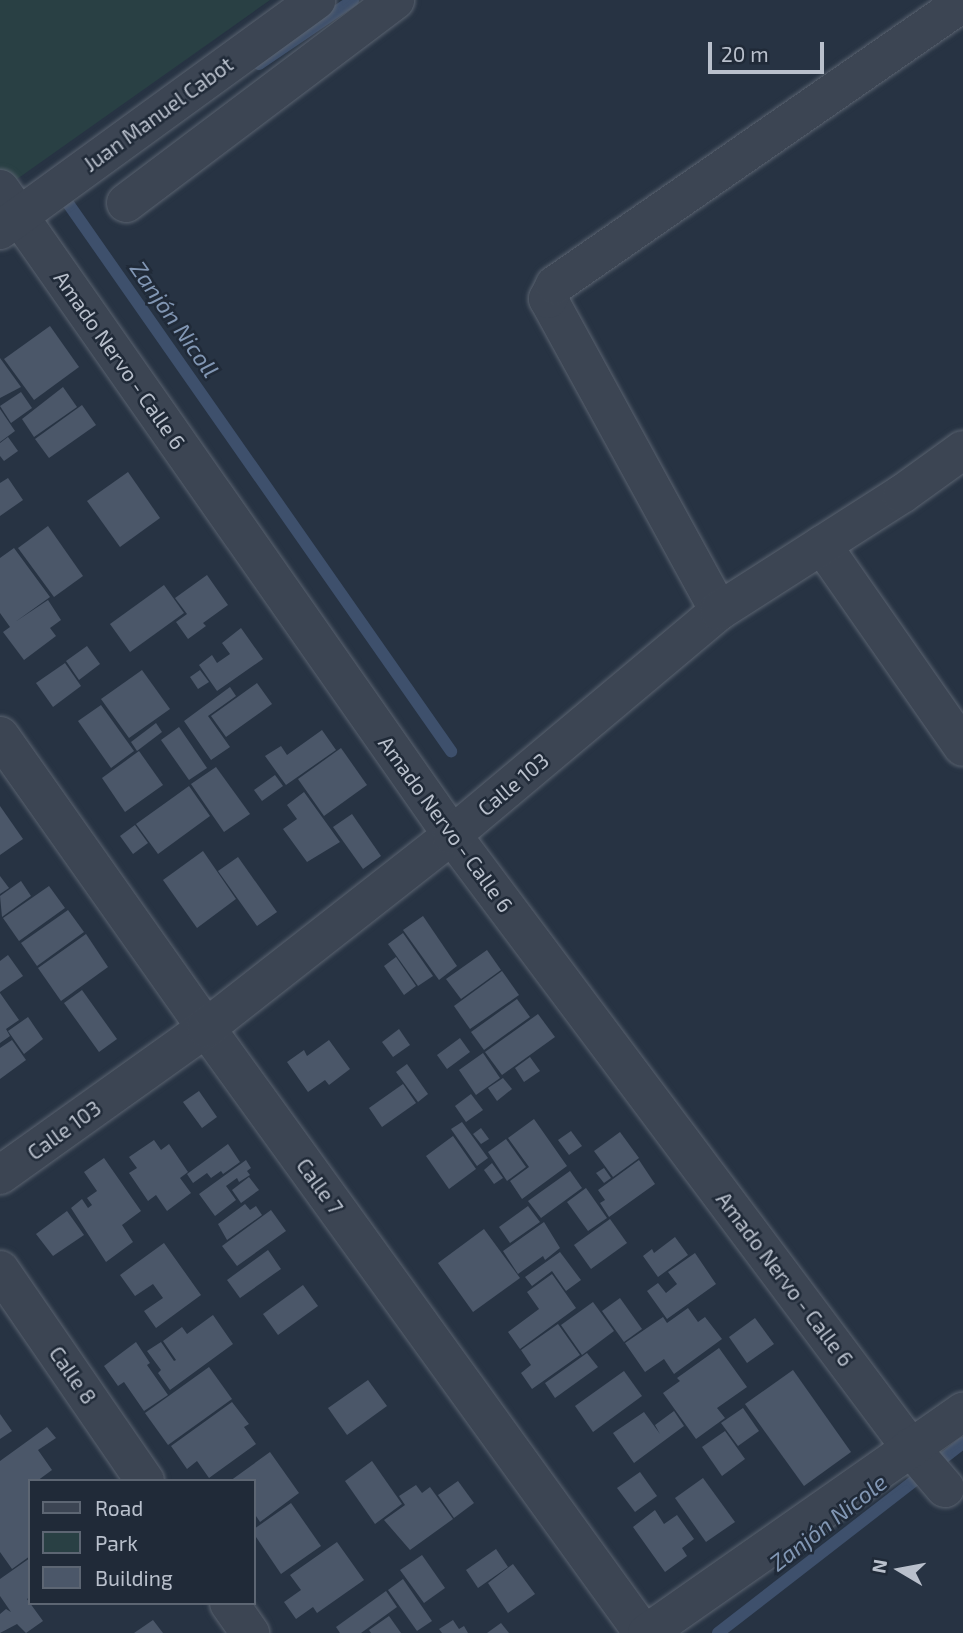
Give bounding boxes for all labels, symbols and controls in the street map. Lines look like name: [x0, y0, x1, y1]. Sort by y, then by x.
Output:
scale bar: [711, 28, 827, 72]
text: 20 m: [721, 41, 769, 66]
street label: Juan Manuel Cabot: [78, 51, 238, 177]
water label: Zanjón Nicoll: [125, 256, 225, 382]
street label: Amado Nervo - Calle 6: [49, 266, 191, 454]
street label: Amado Nervo - Calle 6: [374, 731, 518, 917]
street label: Calle 103: [472, 747, 554, 821]
street label: Calle 103: [22, 1095, 106, 1165]
street label: Calle 7: [291, 1153, 349, 1219]
street label: Amado Nervo - Calle 6: [711, 1187, 859, 1371]
street label: Calle 8: [44, 1341, 102, 1409]
water label: Zanjón Nicole: [764, 1468, 892, 1576]
legend: [28, 1479, 256, 1605]
text: Road: [95, 1495, 143, 1520]
text: Park: [95, 1530, 138, 1555]
north arrow: [865, 1535, 935, 1605]
text: Building: [95, 1565, 173, 1590]

